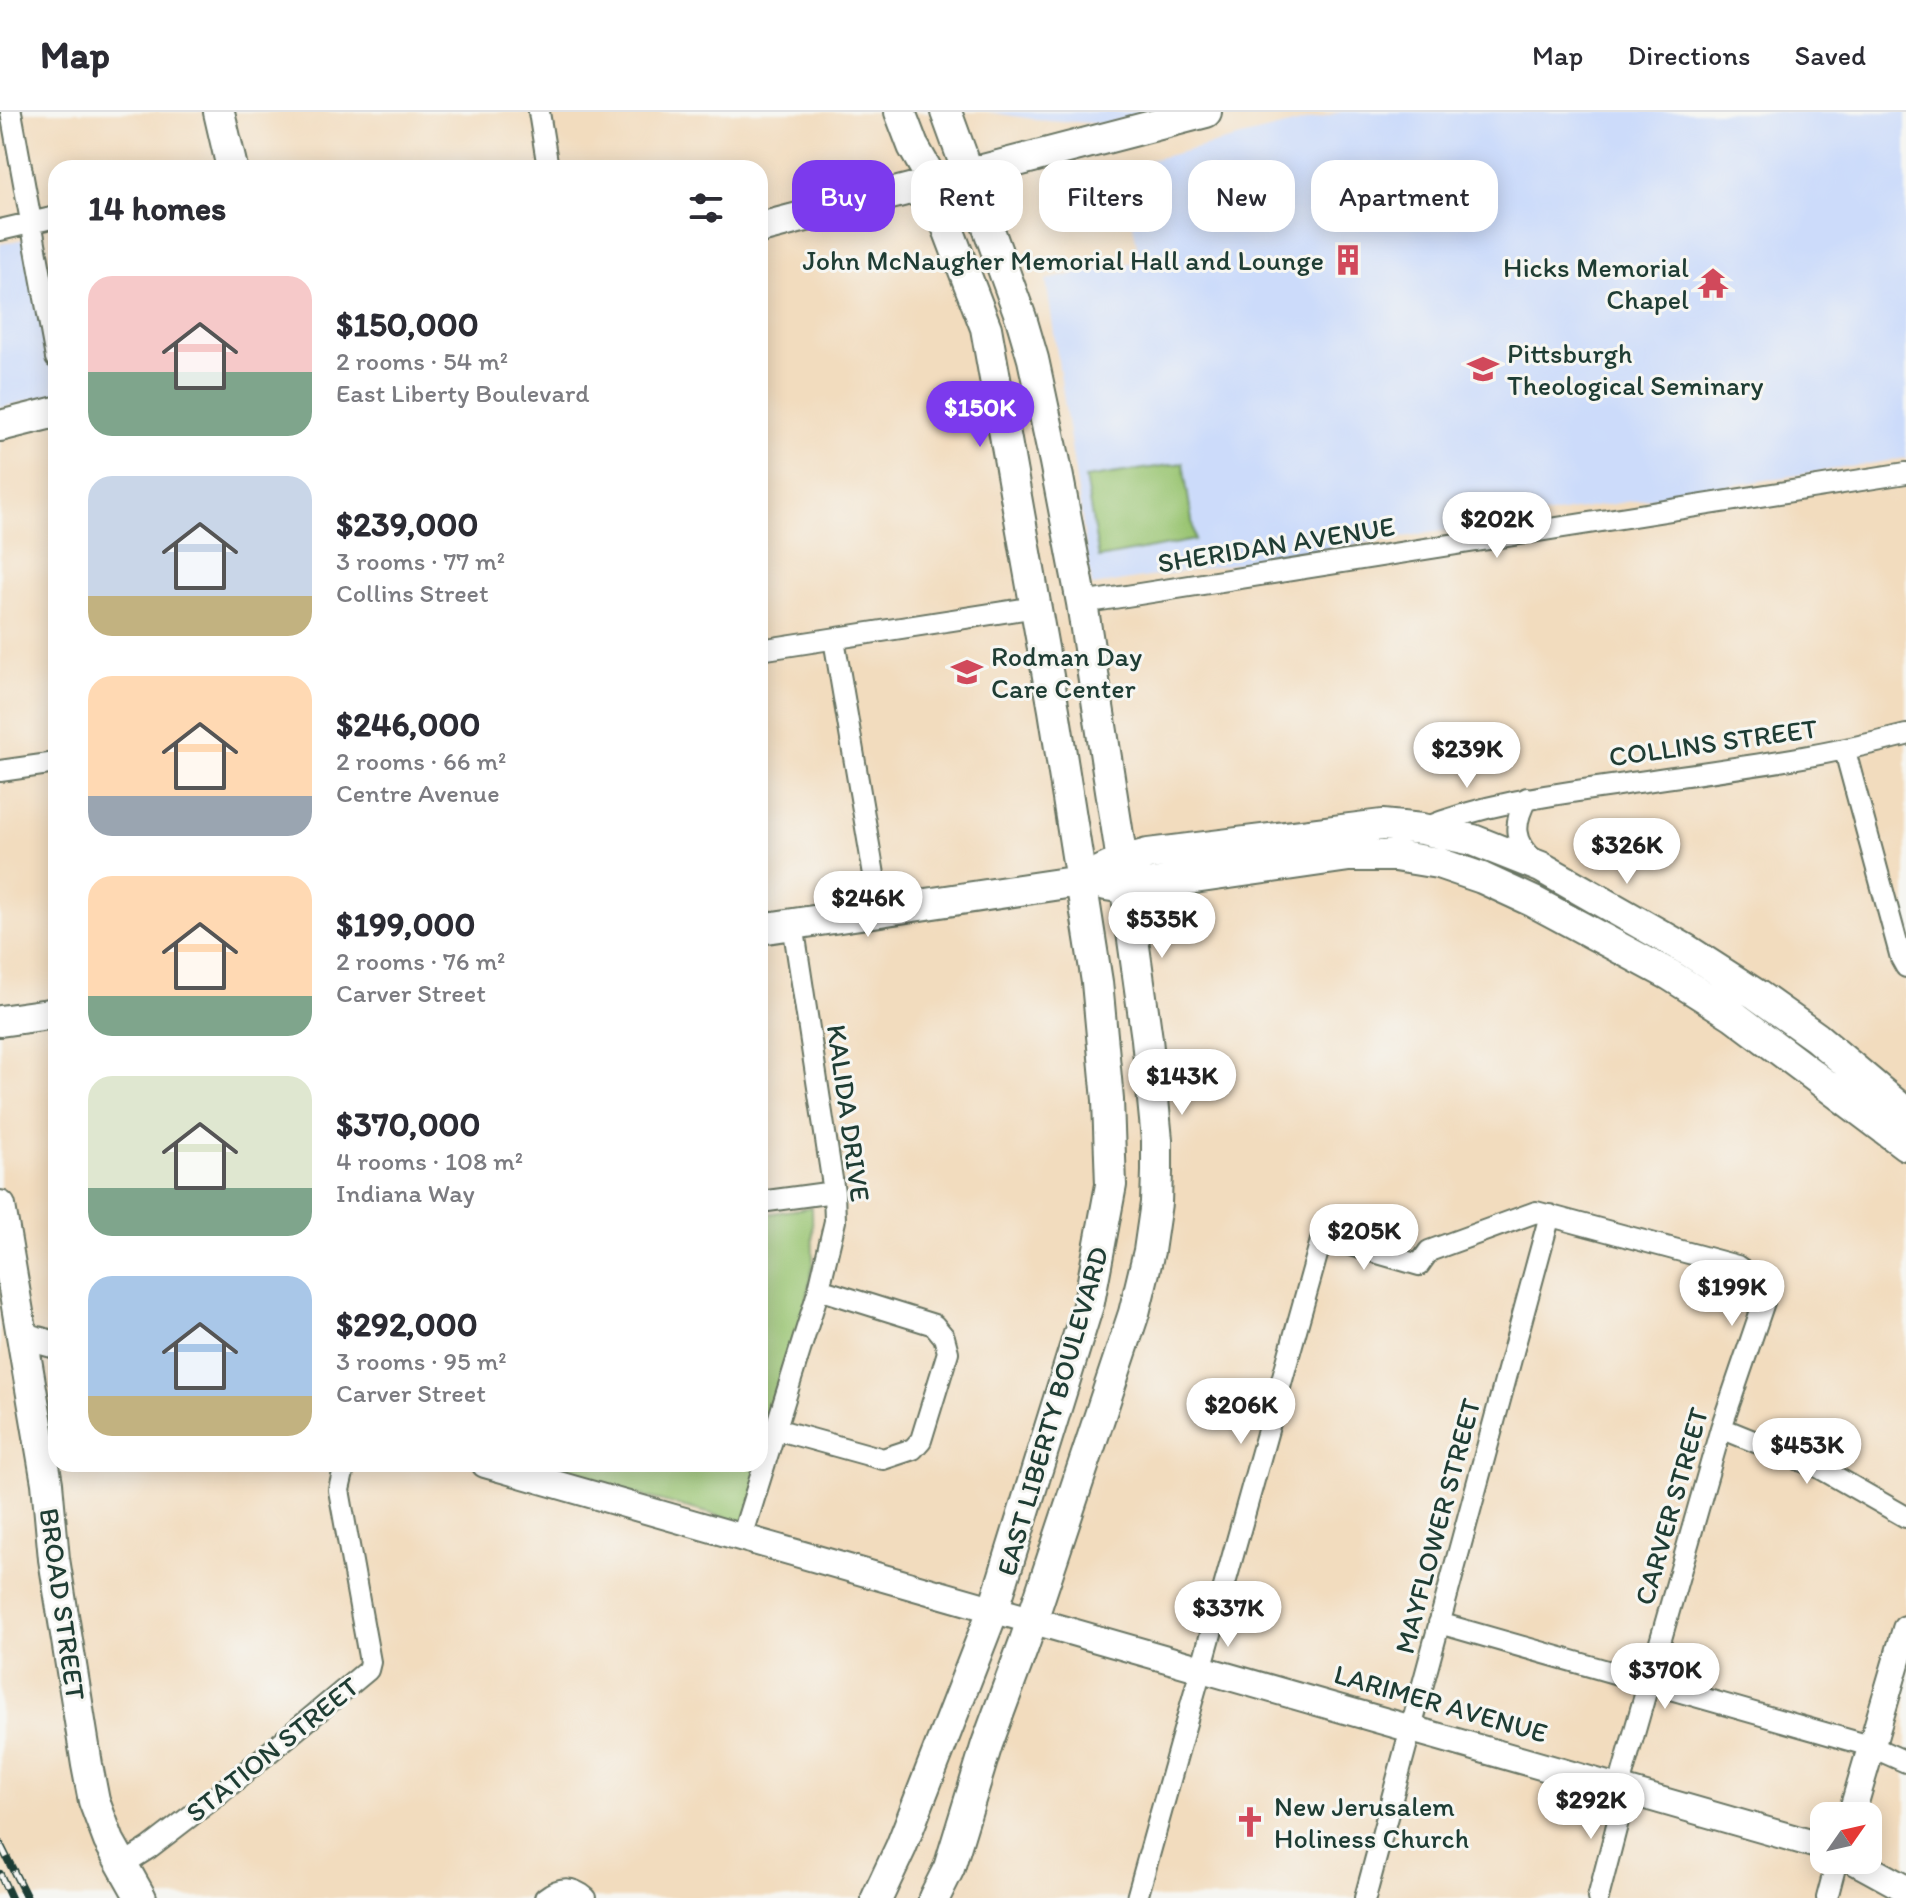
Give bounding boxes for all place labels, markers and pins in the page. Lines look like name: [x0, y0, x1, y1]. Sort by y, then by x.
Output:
place label: John McNaugher Memorial Hall and Lounge: [803, 243, 1324, 277]
building icon: John McNaugher Memorial Hall and Lounge: [1331, 243, 1365, 277]
place label: Hicks Memorial Chapel: [1503, 250, 1689, 316]
temple icon: Hicks Memorial Chapel: [1696, 266, 1730, 300]
place label: Pittsburgh Theological Seminary: [1507, 336, 1764, 402]
school or university icon: Pittsburgh Theological Seminary: [1466, 352, 1500, 386]
pin: $150K: [924, 381, 1036, 449]
pin: $202K: [1441, 492, 1553, 560]
place label: Rodman Day Care Center: [991, 639, 1142, 705]
school or university icon: Rodman Day Care Center: [950, 655, 984, 689]
pin: $239K: [1411, 722, 1523, 790]
pin: $326K: [1571, 818, 1683, 886]
pin: $246K: [812, 871, 924, 939]
pin: $535K: [1106, 892, 1218, 960]
pin: $143K: [1126, 1049, 1238, 1117]
pin: $205K: [1308, 1204, 1420, 1272]
pin: $199K: [1676, 1260, 1788, 1328]
pin: $206K: [1185, 1378, 1297, 1446]
pin: $453K: [1751, 1418, 1863, 1486]
pin: $337K: [1172, 1581, 1284, 1649]
pin: $370K: [1609, 1643, 1721, 1711]
pin: $292K: [1535, 1773, 1647, 1841]
place label: New Jerusalem Holiness Church: [1274, 1789, 1469, 1855]
church icon: New Jerusalem Holiness Church: [1233, 1805, 1267, 1839]

